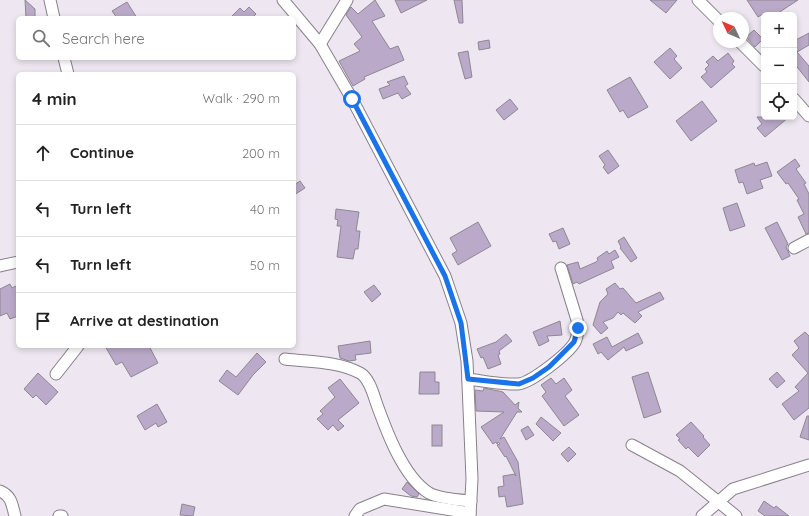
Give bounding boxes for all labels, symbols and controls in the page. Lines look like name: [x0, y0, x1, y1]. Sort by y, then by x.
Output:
north arrow: [713, 12, 749, 48]
map controls: [761, 12, 797, 120]
button: +: [761, 12, 797, 48]
search box: [16, 16, 296, 60]
icon: search: [30, 27, 52, 49]
text: Search here: [62, 29, 145, 48]
button: −: [761, 48, 797, 84]
button: locate: [761, 84, 797, 120]
text: 4 min: [32, 88, 77, 109]
text: Walk · 290 m: [203, 90, 280, 106]
route start: [343, 90, 361, 108]
icon: ahead: [32, 142, 54, 164]
text: Continue: [70, 143, 134, 162]
text: 200 m: [242, 145, 280, 161]
icon: left: [32, 198, 54, 220]
text: Turn left: [70, 199, 132, 218]
text: 40 m: [250, 201, 280, 217]
icon: left: [32, 254, 54, 276]
text: Turn left: [70, 255, 132, 274]
text: 50 m: [250, 257, 280, 273]
icon: arrive: [32, 310, 54, 332]
text: Arrive at destination: [70, 311, 219, 330]
route end: [569, 319, 587, 337]

